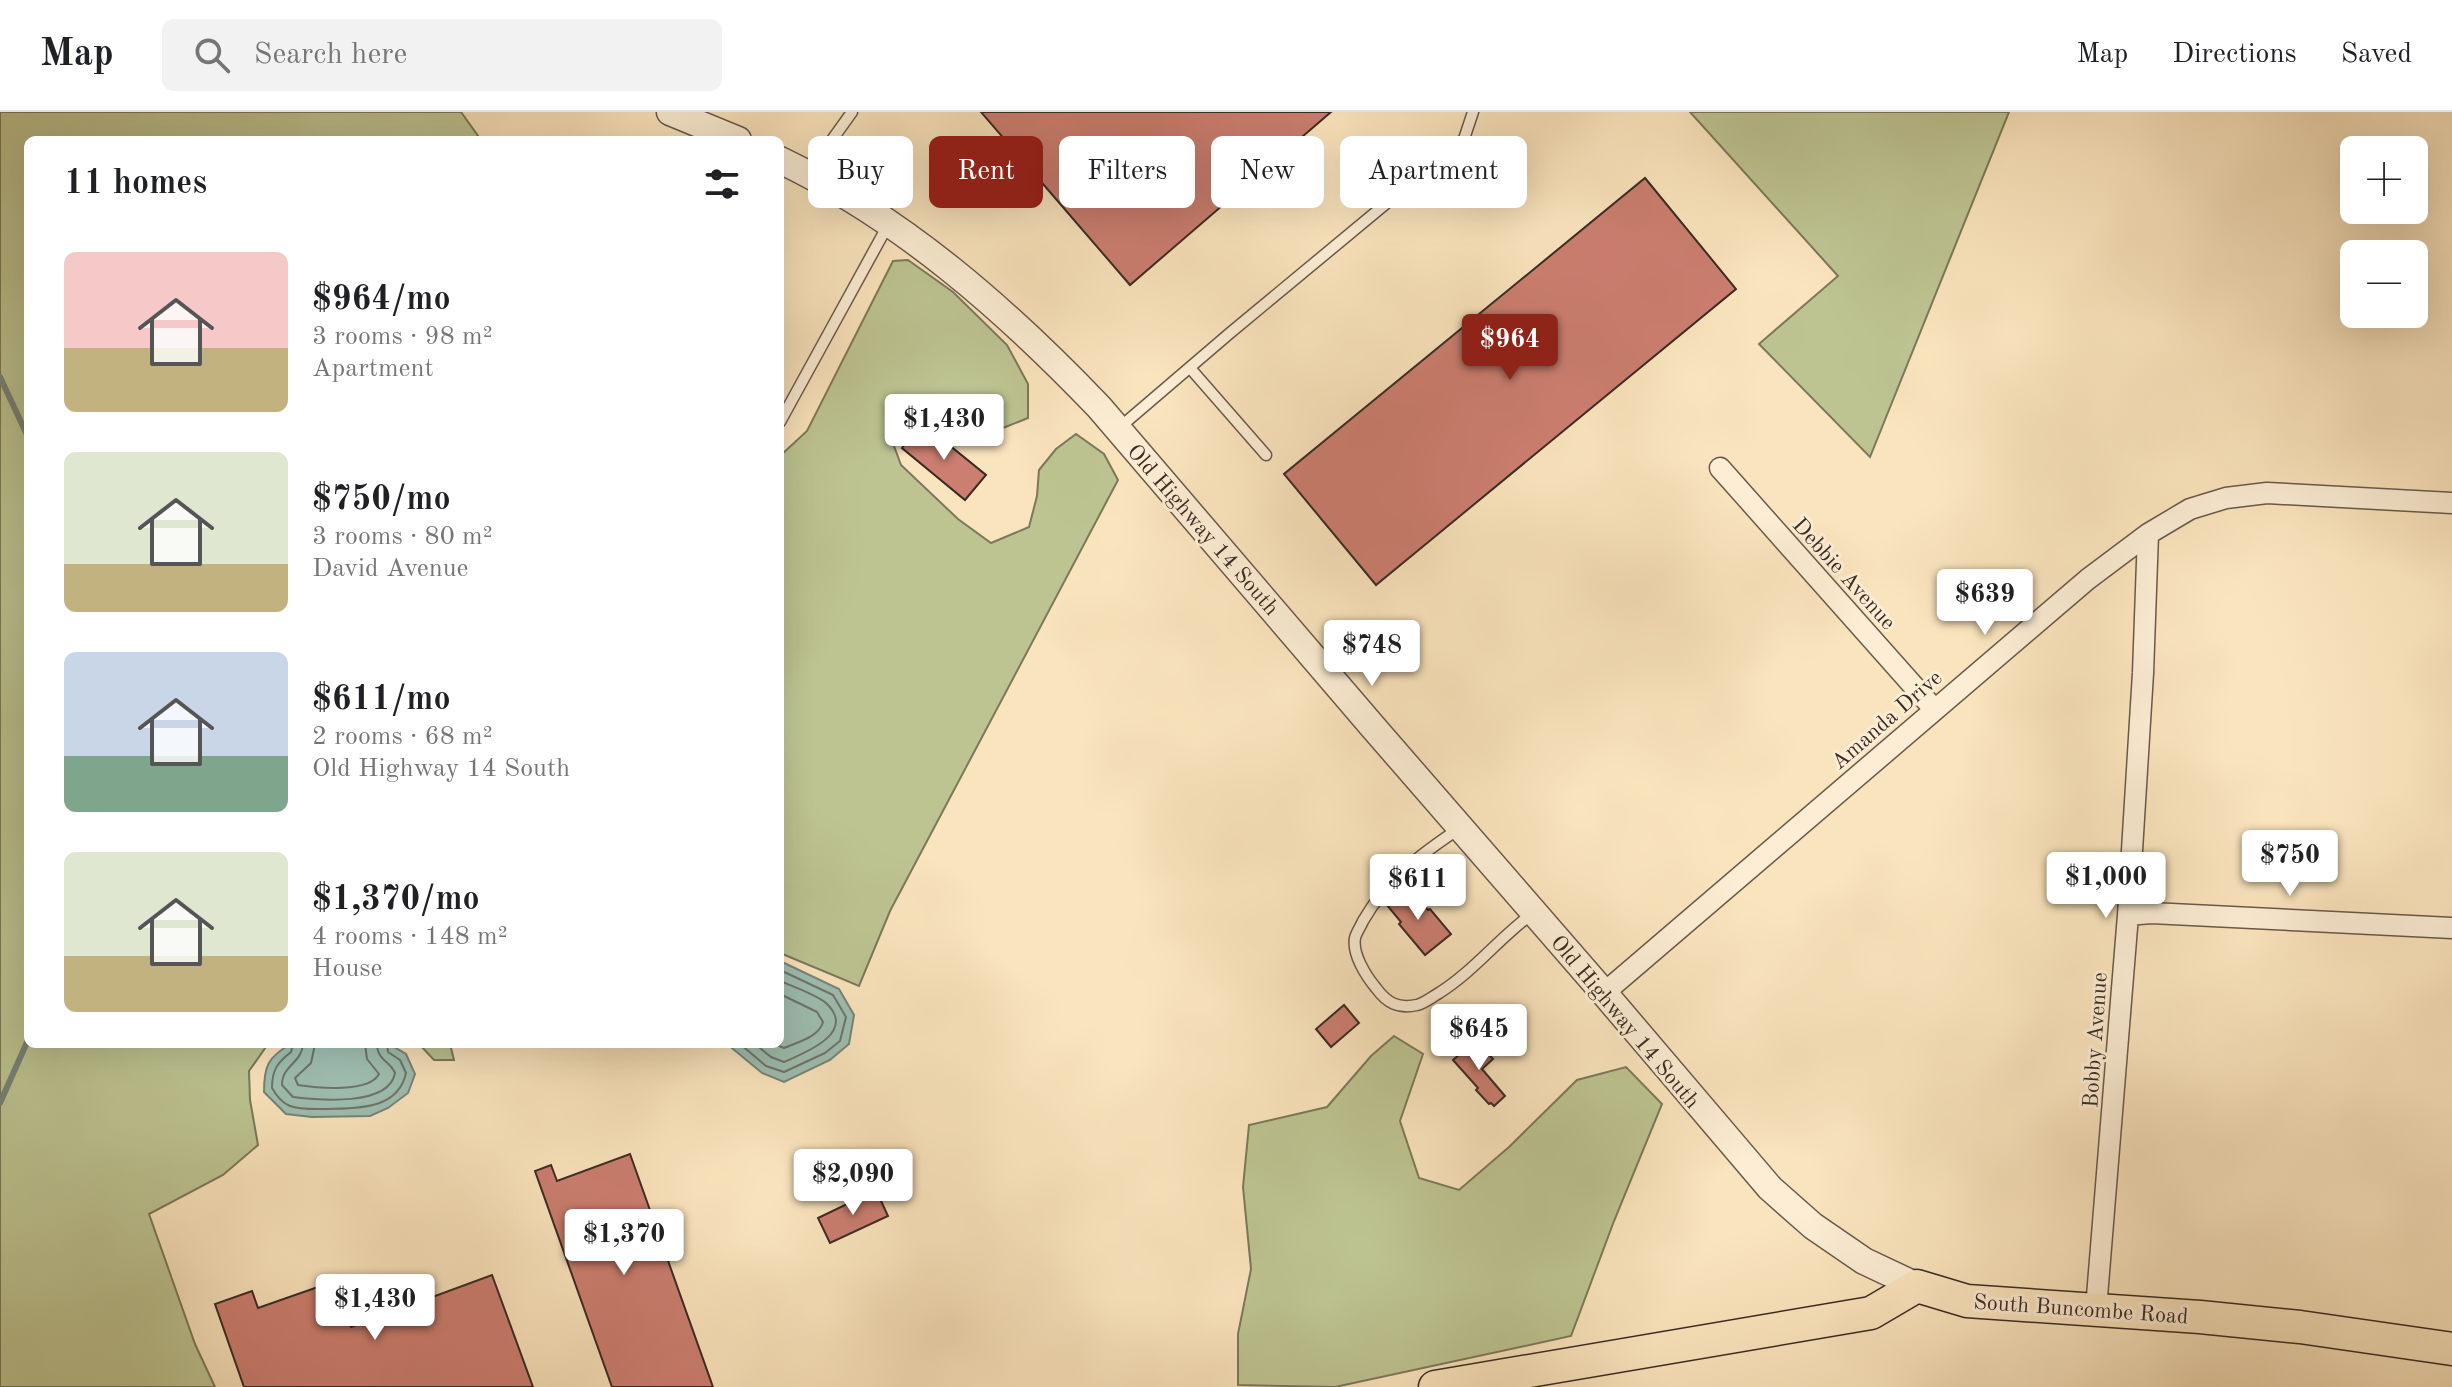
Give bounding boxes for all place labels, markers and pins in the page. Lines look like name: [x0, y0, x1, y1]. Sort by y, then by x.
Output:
pin: $964: [1463, 314, 1557, 382]
pin: $1,430: [879, 394, 1009, 462]
pin: $639: [1938, 569, 2032, 637]
pin: $748: [1325, 620, 1419, 688]
pin: $750: [2243, 830, 2337, 898]
pin: $1,000: [2041, 852, 2171, 920]
pin: $611: [1371, 854, 1465, 922]
pin: $645: [1432, 1004, 1526, 1072]
pin: $2,090: [788, 1149, 918, 1217]
pin: $1,370: [559, 1209, 689, 1277]
pin: $1,430: [310, 1274, 440, 1342]

